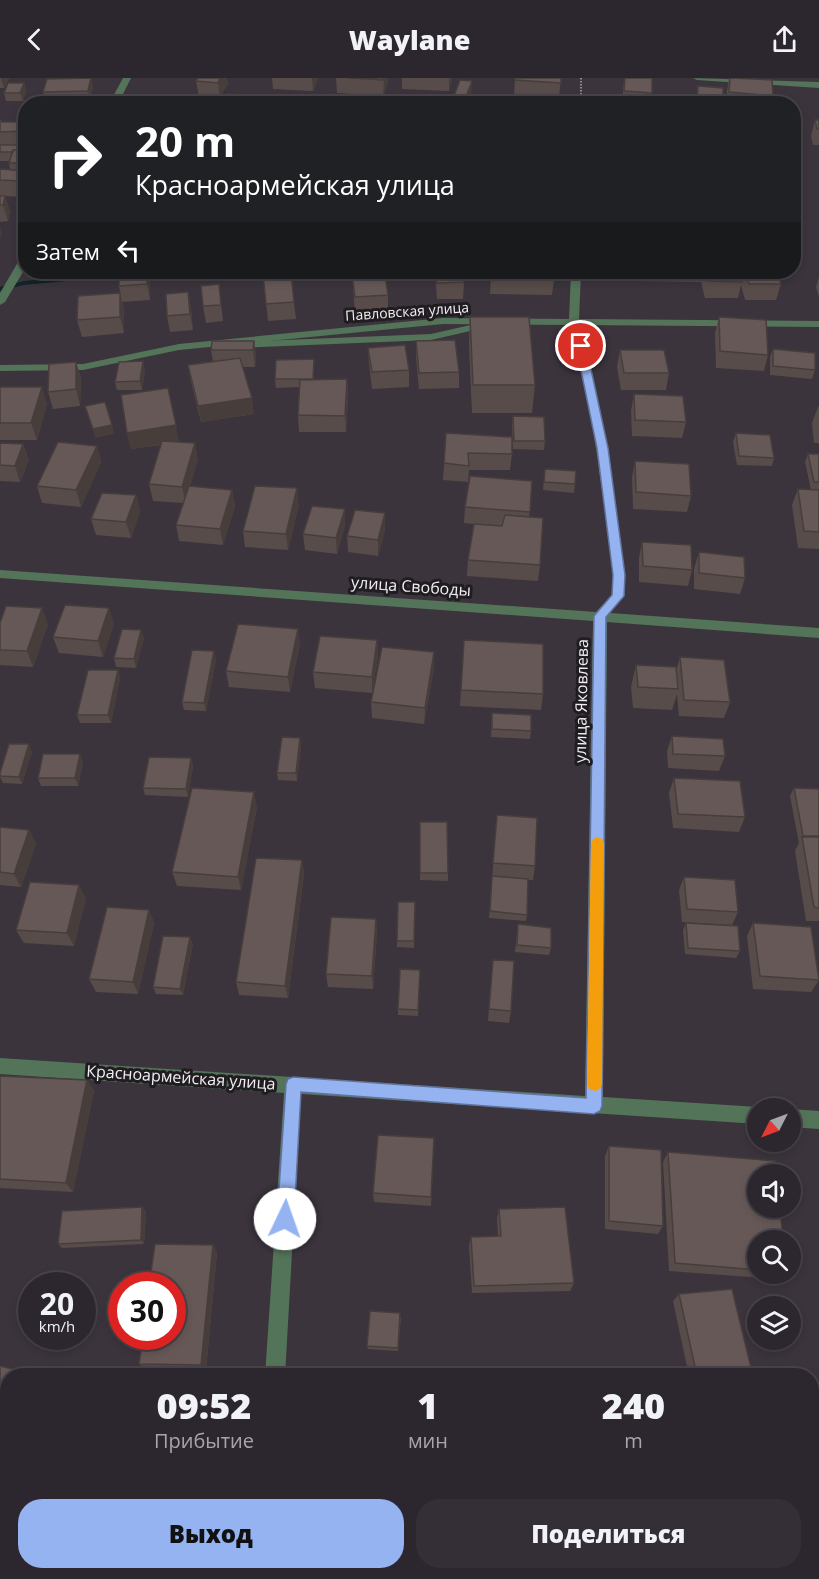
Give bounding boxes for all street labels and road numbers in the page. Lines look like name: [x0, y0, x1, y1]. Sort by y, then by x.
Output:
street label: Павловская улица: [344, 297, 470, 325]
street label: улица Свободы: [350, 571, 472, 601]
street label: улица Яковлева: [569, 639, 593, 763]
street label: Красноармейская улица: [86, 1059, 276, 1095]

